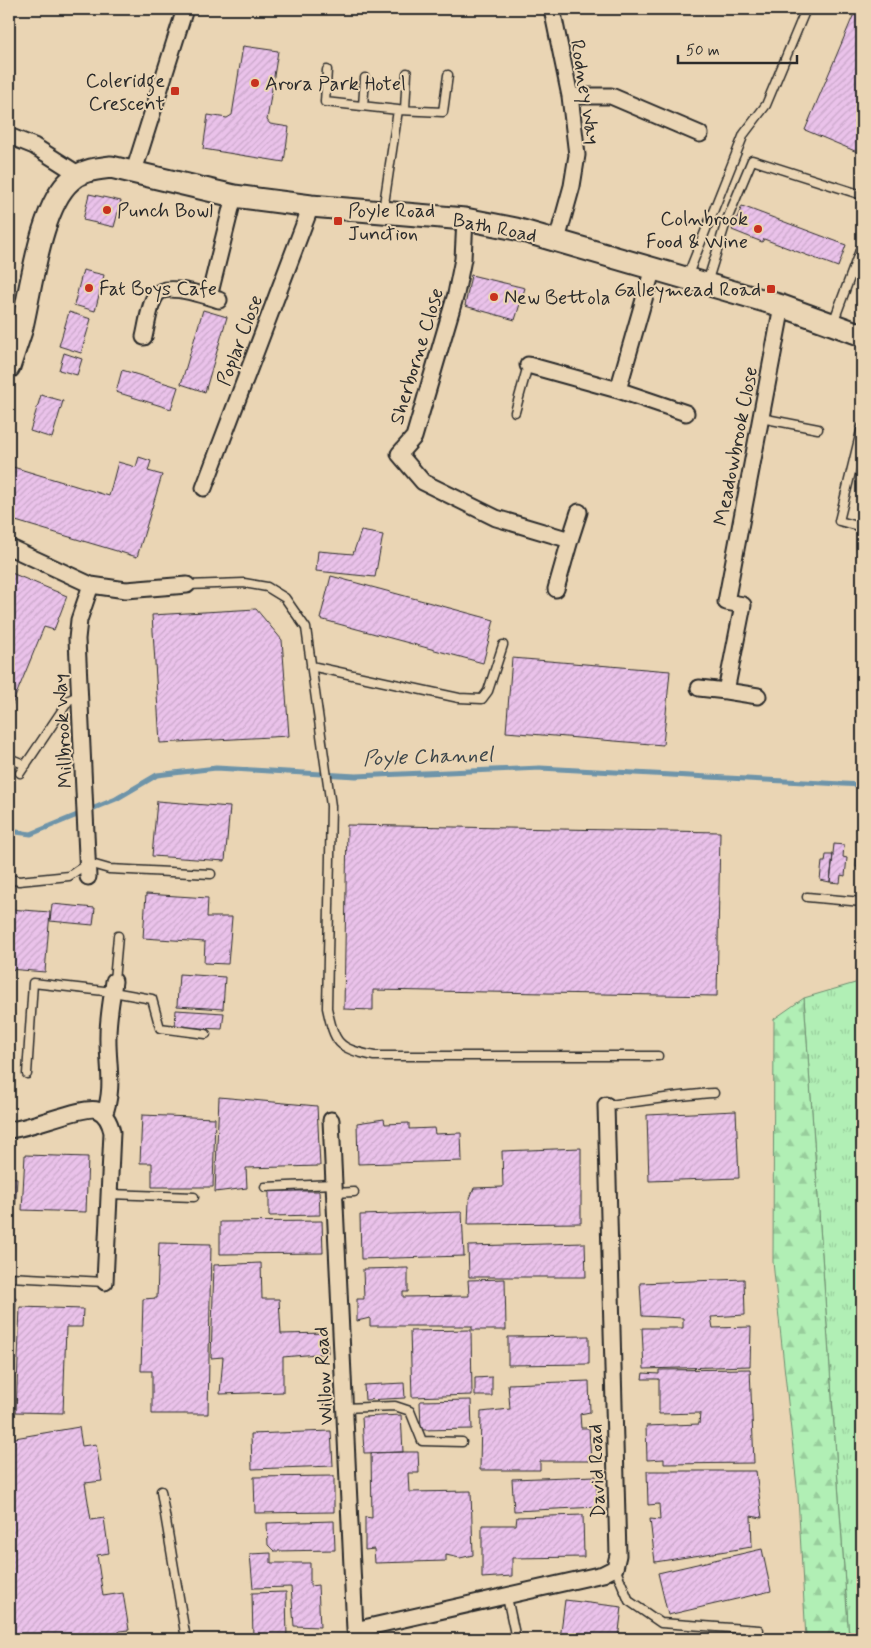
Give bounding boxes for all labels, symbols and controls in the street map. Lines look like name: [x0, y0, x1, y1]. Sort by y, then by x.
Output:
scale bar: [678, 32, 797, 64]
street label: Rodney Way: [563, 38, 606, 147]
text: 50 m: [686, 41, 720, 61]
place label: Coleridge Crescent: [85, 68, 165, 118]
place label: Arora Park Hotel: [265, 71, 406, 98]
marker: Arora Park Hotel: [249, 77, 261, 89]
marker: Coleridge Crescent: [169, 85, 181, 97]
place label: Punch Bowl: [117, 198, 213, 225]
place label: Poyle Road Junction: [348, 198, 435, 248]
marker: Punch Bowl: [101, 204, 113, 216]
place label: Colnbrook Food & Wine: [646, 206, 748, 256]
street label: Bath Road: [450, 207, 539, 250]
marker: Poyle Road Junction: [332, 215, 344, 227]
marker: Colnbrook Food & Wine: [752, 223, 764, 235]
place label: Fat Boys Cafe: [99, 276, 217, 303]
place label: Galleymead Road: [614, 277, 761, 304]
marker: Fat Boys Cafe: [83, 282, 95, 294]
marker: Galleymead Road: [765, 283, 777, 295]
street label: Sherborne Close: [384, 285, 451, 428]
place label: New Bettola: [504, 285, 611, 312]
street label: Poplar Close: [211, 291, 270, 390]
marker: New Bettola: [488, 291, 500, 303]
street label: Meadowbrook Close: [708, 364, 765, 528]
street label: Millbrook Way: [47, 673, 80, 789]
water label: Poyle Channel: [363, 741, 495, 773]
street label: Willow Road: [308, 1326, 341, 1426]
street label: David Road: [582, 1424, 613, 1518]

